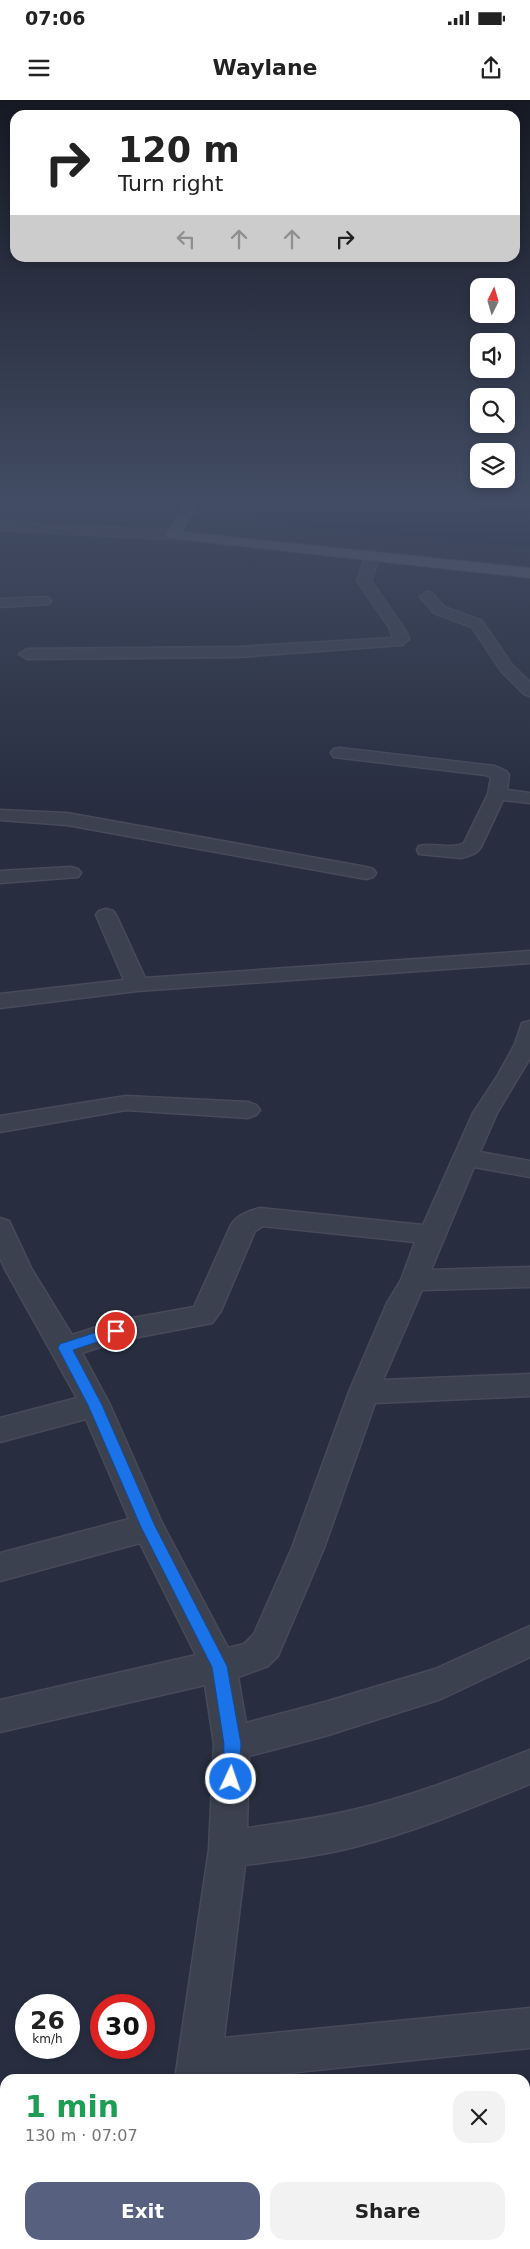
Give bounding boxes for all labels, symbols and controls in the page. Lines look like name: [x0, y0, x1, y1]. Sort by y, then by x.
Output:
text: 07:06: [25, 7, 85, 29]
icon: menu: [25, 54, 53, 82]
icon: share: [477, 54, 505, 82]
text: Waylane: [213, 55, 317, 80]
icon: right: [35, 130, 100, 195]
text: 120 m: [118, 130, 240, 170]
text: Turn right: [118, 171, 223, 196]
icon: left: [172, 225, 200, 253]
icon: ahead: [225, 225, 253, 253]
icon: ahead: [278, 225, 306, 253]
icon: right: [331, 225, 359, 253]
north arrow: [470, 278, 515, 322]
map controls: [470, 278, 515, 488]
button: sound: [470, 333, 515, 378]
button: search: [470, 388, 515, 433]
button: layers: [470, 443, 515, 488]
pin: [95, 1310, 137, 1352]
icon: arrive: [102, 1317, 130, 1345]
position arrow: [204, 1752, 256, 1804]
speed limit sign: 30: [90, 1994, 155, 2059]
text: 26: [30, 2006, 65, 2035]
text: km/h: [32, 2032, 63, 2046]
text: 1 min: [25, 2089, 119, 2124]
button: close: [453, 2091, 505, 2143]
text: 130 m · 07:07: [25, 2126, 138, 2145]
button: Exit: [25, 2182, 260, 2240]
button: Share: [270, 2182, 505, 2240]

